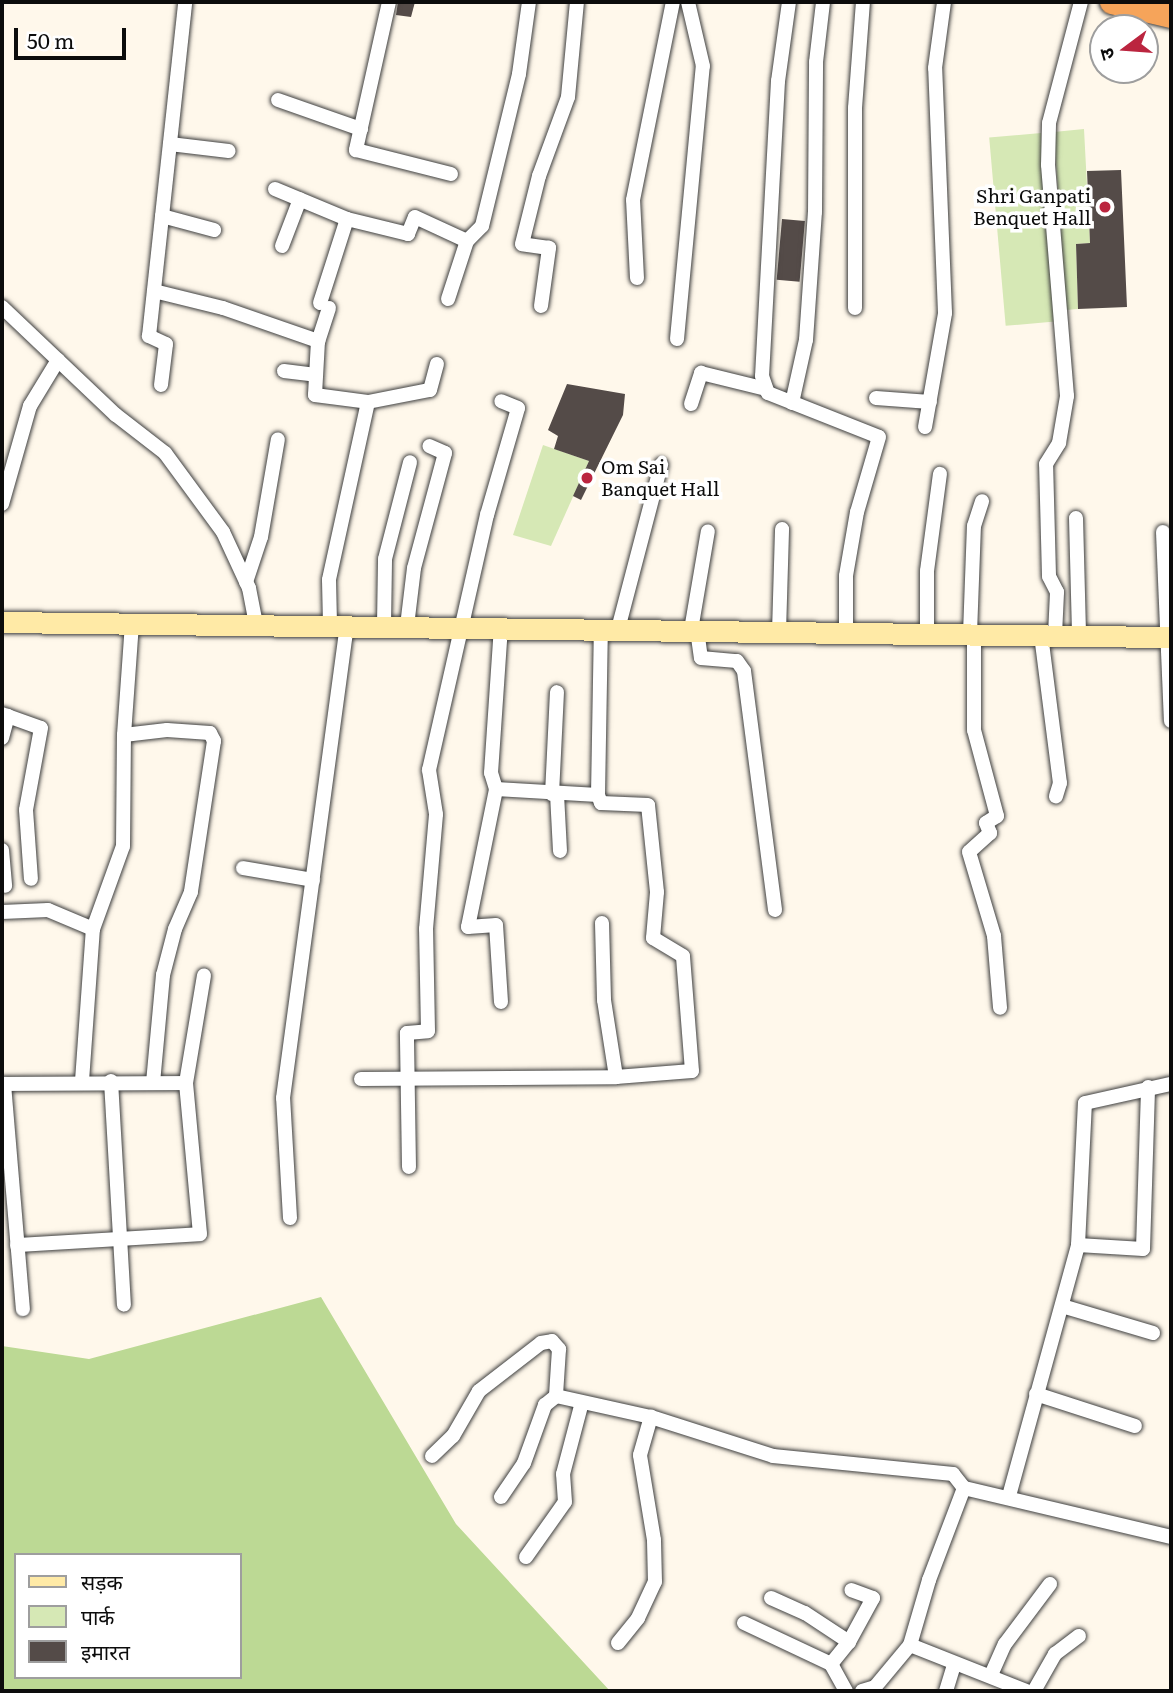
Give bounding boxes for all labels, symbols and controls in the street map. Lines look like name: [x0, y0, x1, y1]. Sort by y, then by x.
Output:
scale bar: [18, 14, 130, 58]
north arrow: [1089, 14, 1159, 84]
text: 50 m: [27, 24, 74, 55]
text: उ: [1091, 45, 1121, 63]
place label: Shri Ganpati Benquet Hall: [973, 185, 1091, 229]
marker: Shri Ganpati Benquet Hall: [1097, 199, 1113, 215]
place label: Om Sai Banquet Hall: [601, 456, 719, 500]
marker: Om Sai Banquet Hall: [579, 470, 595, 486]
legend: [14, 1553, 242, 1679]
text: सड़क: [81, 1565, 123, 1596]
text: पार्क: [81, 1600, 115, 1631]
text: इमारत: [81, 1635, 130, 1666]

